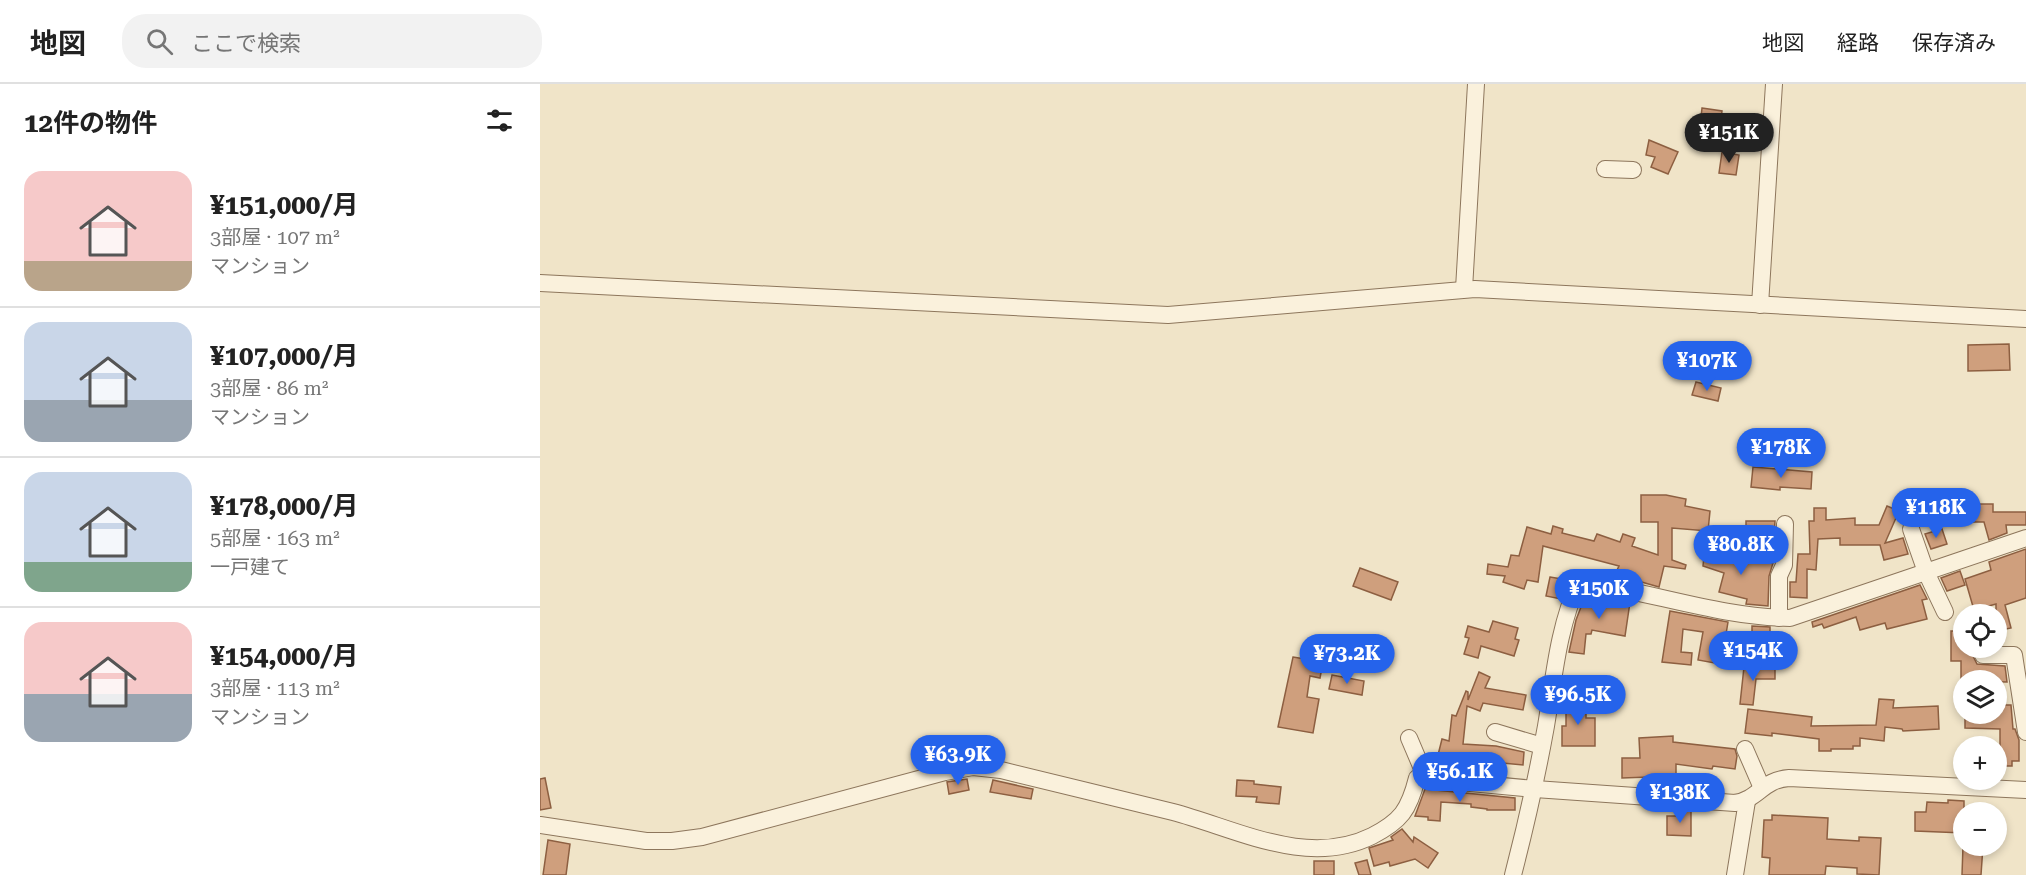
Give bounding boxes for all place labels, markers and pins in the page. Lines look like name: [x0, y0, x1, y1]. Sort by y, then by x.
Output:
pin: ¥151K: [1687, 113, 1771, 164]
pin: ¥107K: [1665, 341, 1749, 392]
pin: ¥178K: [1739, 428, 1823, 479]
pin: ¥118K: [1894, 488, 1978, 539]
pin: ¥80.8K: [1692, 525, 1790, 576]
pin: ¥150K: [1557, 569, 1641, 620]
pin: ¥154K: [1711, 631, 1795, 682]
pin: ¥73.2K: [1298, 634, 1396, 685]
pin: ¥96.5K: [1529, 675, 1627, 726]
pin: ¥63.9K: [909, 735, 1007, 786]
pin: ¥56.1K: [1411, 752, 1509, 803]
pin: ¥138K: [1638, 773, 1722, 824]

